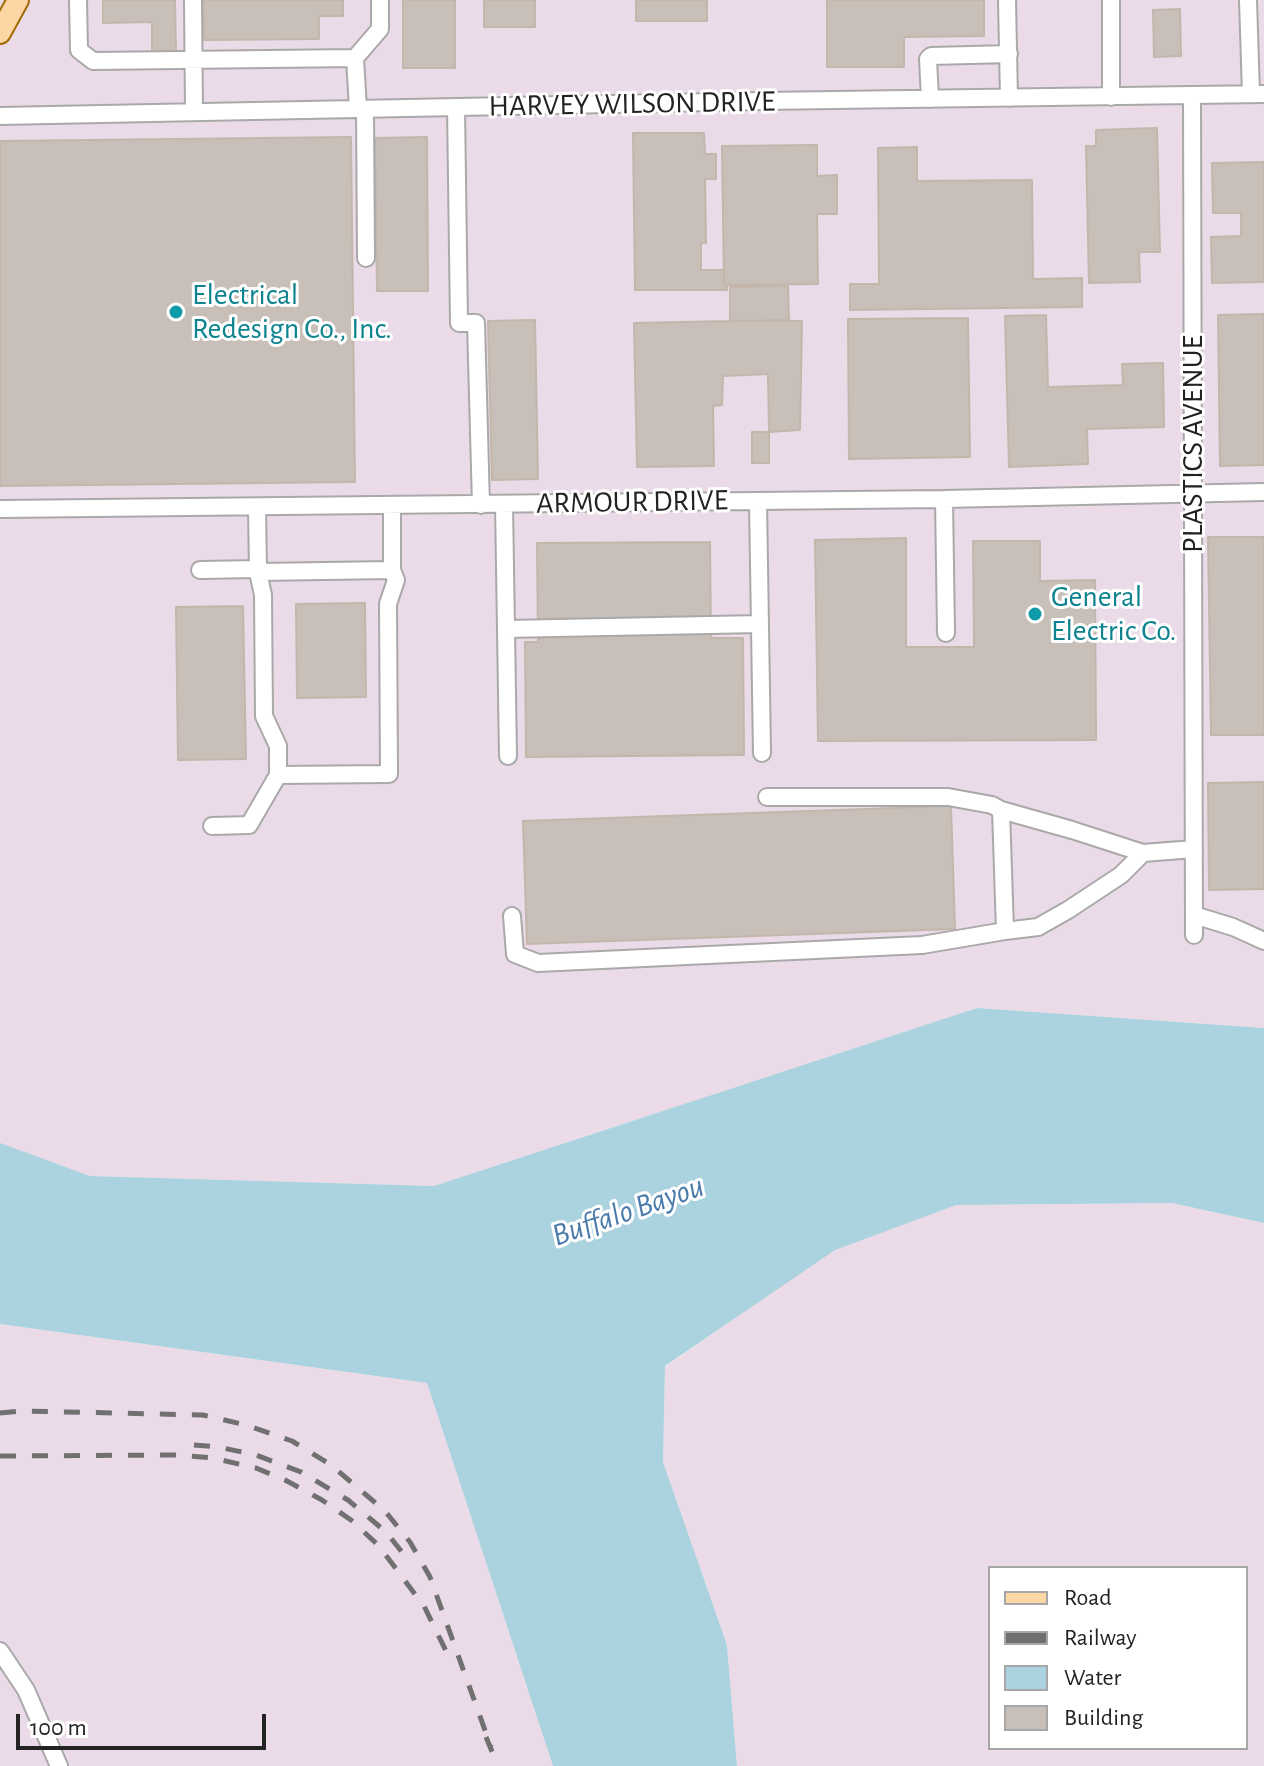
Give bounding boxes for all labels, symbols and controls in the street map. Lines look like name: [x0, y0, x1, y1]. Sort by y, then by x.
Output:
street label: HARVEY WILSON DRIVE: [488, 83, 776, 125]
place label: Electrical Redesign Co., Inc.: [192, 277, 392, 348]
marker: Electrical Redesign Co., Inc.: [167, 303, 185, 321]
street label: PLASTICS AVENUE: [1175, 335, 1211, 553]
street label: ARMOUR DRIVE: [536, 482, 728, 522]
place label: General Electric Co.: [1051, 579, 1176, 650]
marker: General Electric Co.: [1026, 605, 1044, 623]
water label: Buffalo Bayou: [547, 1167, 709, 1255]
legend: [988, 1566, 1248, 1750]
text: Road: [1064, 1586, 1112, 1610]
text: Railway: [1064, 1626, 1136, 1650]
text: Water: [1064, 1666, 1121, 1690]
scale bar: [20, 1698, 270, 1748]
text: Building: [1064, 1706, 1143, 1730]
text: 100 m: [30, 1716, 87, 1740]

